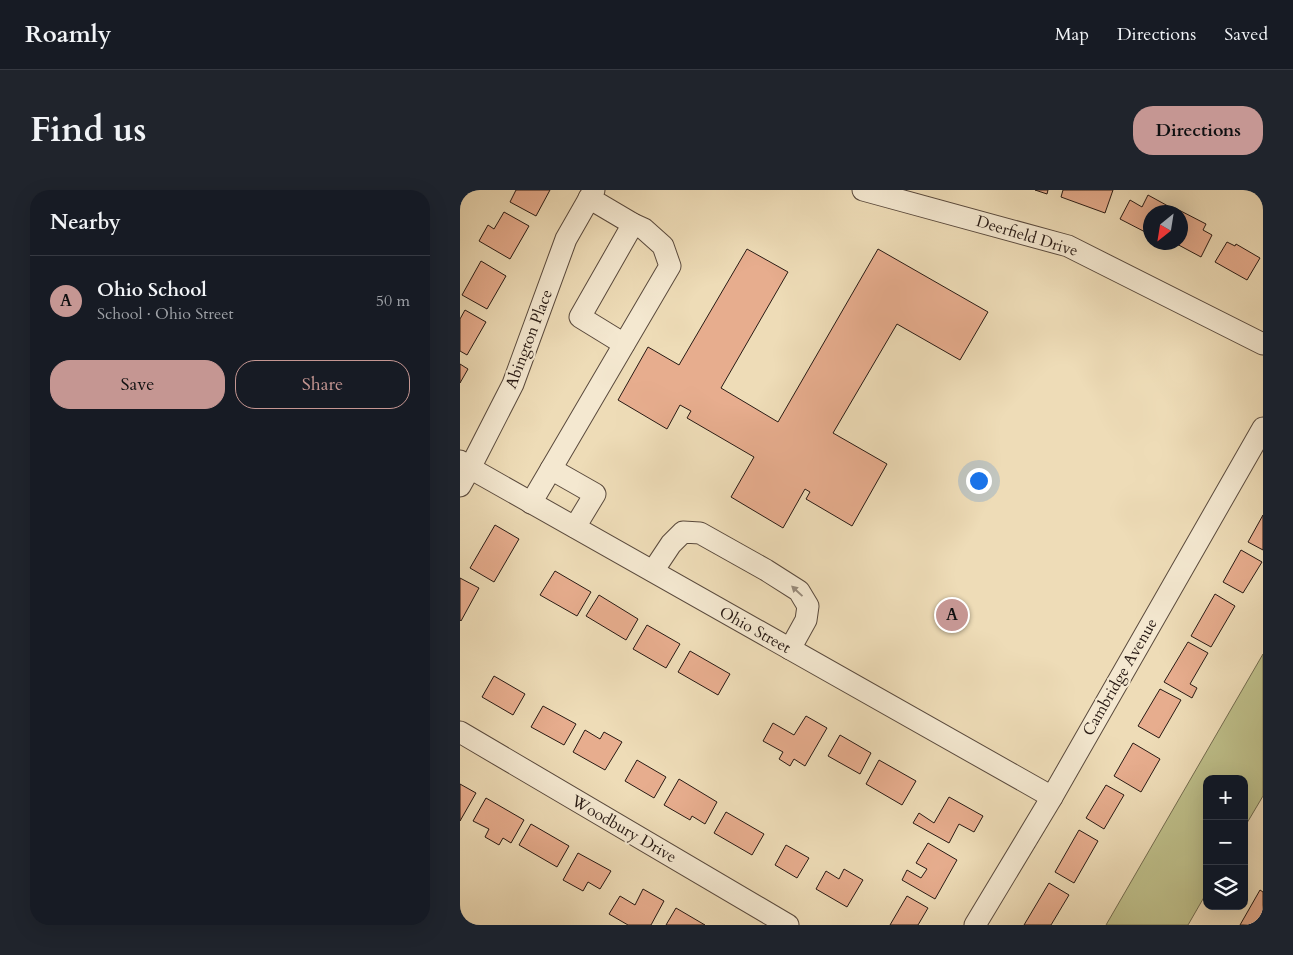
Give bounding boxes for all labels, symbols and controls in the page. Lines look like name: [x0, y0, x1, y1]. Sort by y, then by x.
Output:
text: Roamly: [25, 18, 111, 51]
text: Map: [1055, 22, 1089, 47]
text: Directions: [1117, 22, 1196, 47]
text: Saved: [1224, 22, 1268, 47]
text: Find us: [30, 106, 146, 154]
button: Directions: [1133, 106, 1263, 155]
north arrow: [1143, 205, 1188, 250]
text: Nearby: [50, 208, 121, 237]
street label: Deerfield Drive: [973, 210, 1081, 262]
text: Ohio School: [97, 277, 207, 303]
street label: Abington Place: [500, 286, 558, 392]
text: A: [60, 290, 72, 312]
text: 50 m: [376, 290, 410, 312]
text: School · Ohio Street: [97, 303, 234, 325]
button: Save: [50, 360, 225, 409]
button: Share: [235, 360, 410, 409]
your location: [966, 468, 992, 494]
one-way arrow: [791, 585, 803, 597]
pin: A: [936, 596, 968, 634]
street label: Ohio Street: [715, 601, 795, 659]
street label: Cambridge Avenue: [1077, 614, 1163, 740]
map controls: [1203, 775, 1248, 910]
button: +: [1203, 775, 1248, 820]
street label: Woodbury Drive: [566, 789, 681, 868]
button: −: [1203, 820, 1248, 865]
button: layers: [1203, 865, 1248, 910]

